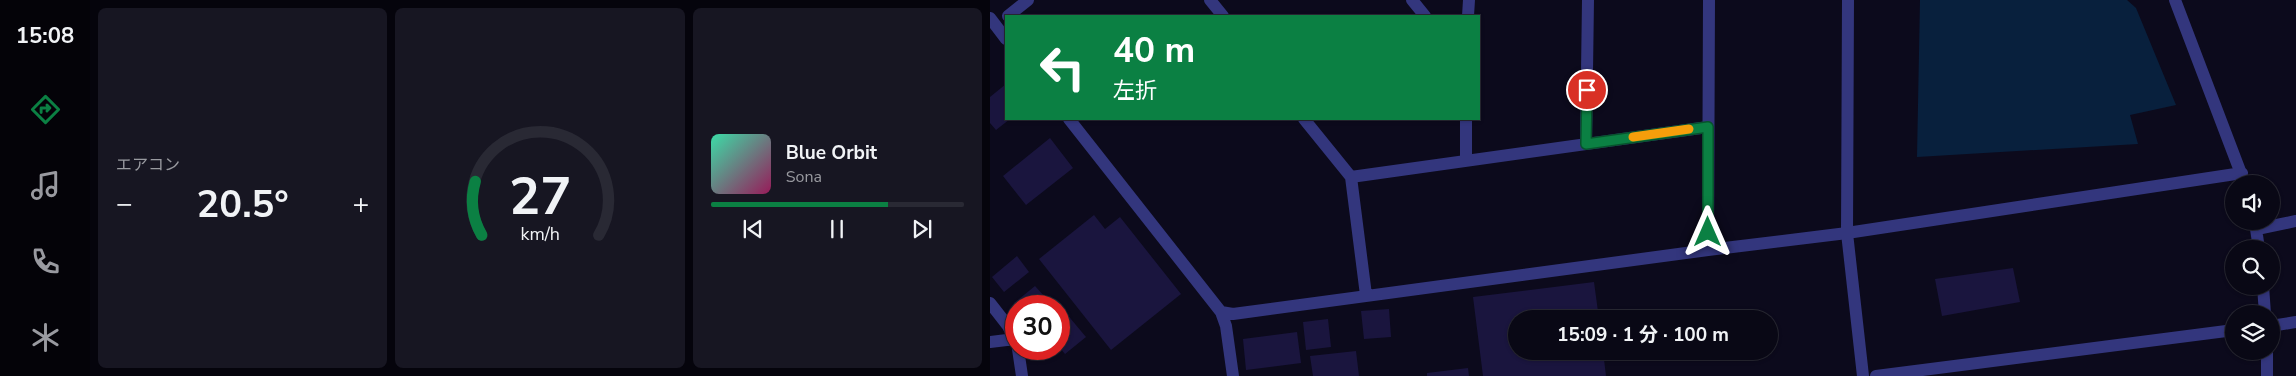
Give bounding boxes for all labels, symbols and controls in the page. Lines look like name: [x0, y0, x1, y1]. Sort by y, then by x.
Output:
text: 15:08: [16, 21, 74, 51]
text: 40 m: [1113, 27, 1195, 74]
icon: left: [1030, 35, 1095, 100]
pin: [1566, 69, 1608, 111]
text: 左折: [1113, 76, 1157, 106]
icon: arrive: [1573, 76, 1601, 104]
icon: directions: [28, 92, 63, 127]
text: Blue Orbit: [786, 140, 877, 166]
text: エアコン: [116, 154, 180, 176]
text: 27: [509, 161, 571, 232]
text: Sona: [786, 166, 822, 188]
icon: music: [28, 168, 63, 203]
map controls: [2225, 175, 2280, 360]
button: sound: [2225, 175, 2280, 230]
text: 20.5°: [197, 179, 289, 230]
text: −: [116, 185, 133, 223]
text: +: [353, 185, 369, 223]
position arrow: [1681, 205, 1733, 257]
icon: previous: [739, 215, 767, 243]
icon: pause: [823, 215, 851, 243]
icon: next: [908, 215, 936, 243]
text: km/h: [520, 222, 560, 246]
button: search: [2225, 240, 2280, 295]
icon: phone: [28, 244, 63, 279]
speed limit sign: 30: [1005, 295, 1070, 360]
button: layers: [2225, 305, 2280, 360]
icon: climate: [28, 320, 63, 355]
text: 15:09 · 1 分 · 100 m: [1557, 322, 1729, 348]

